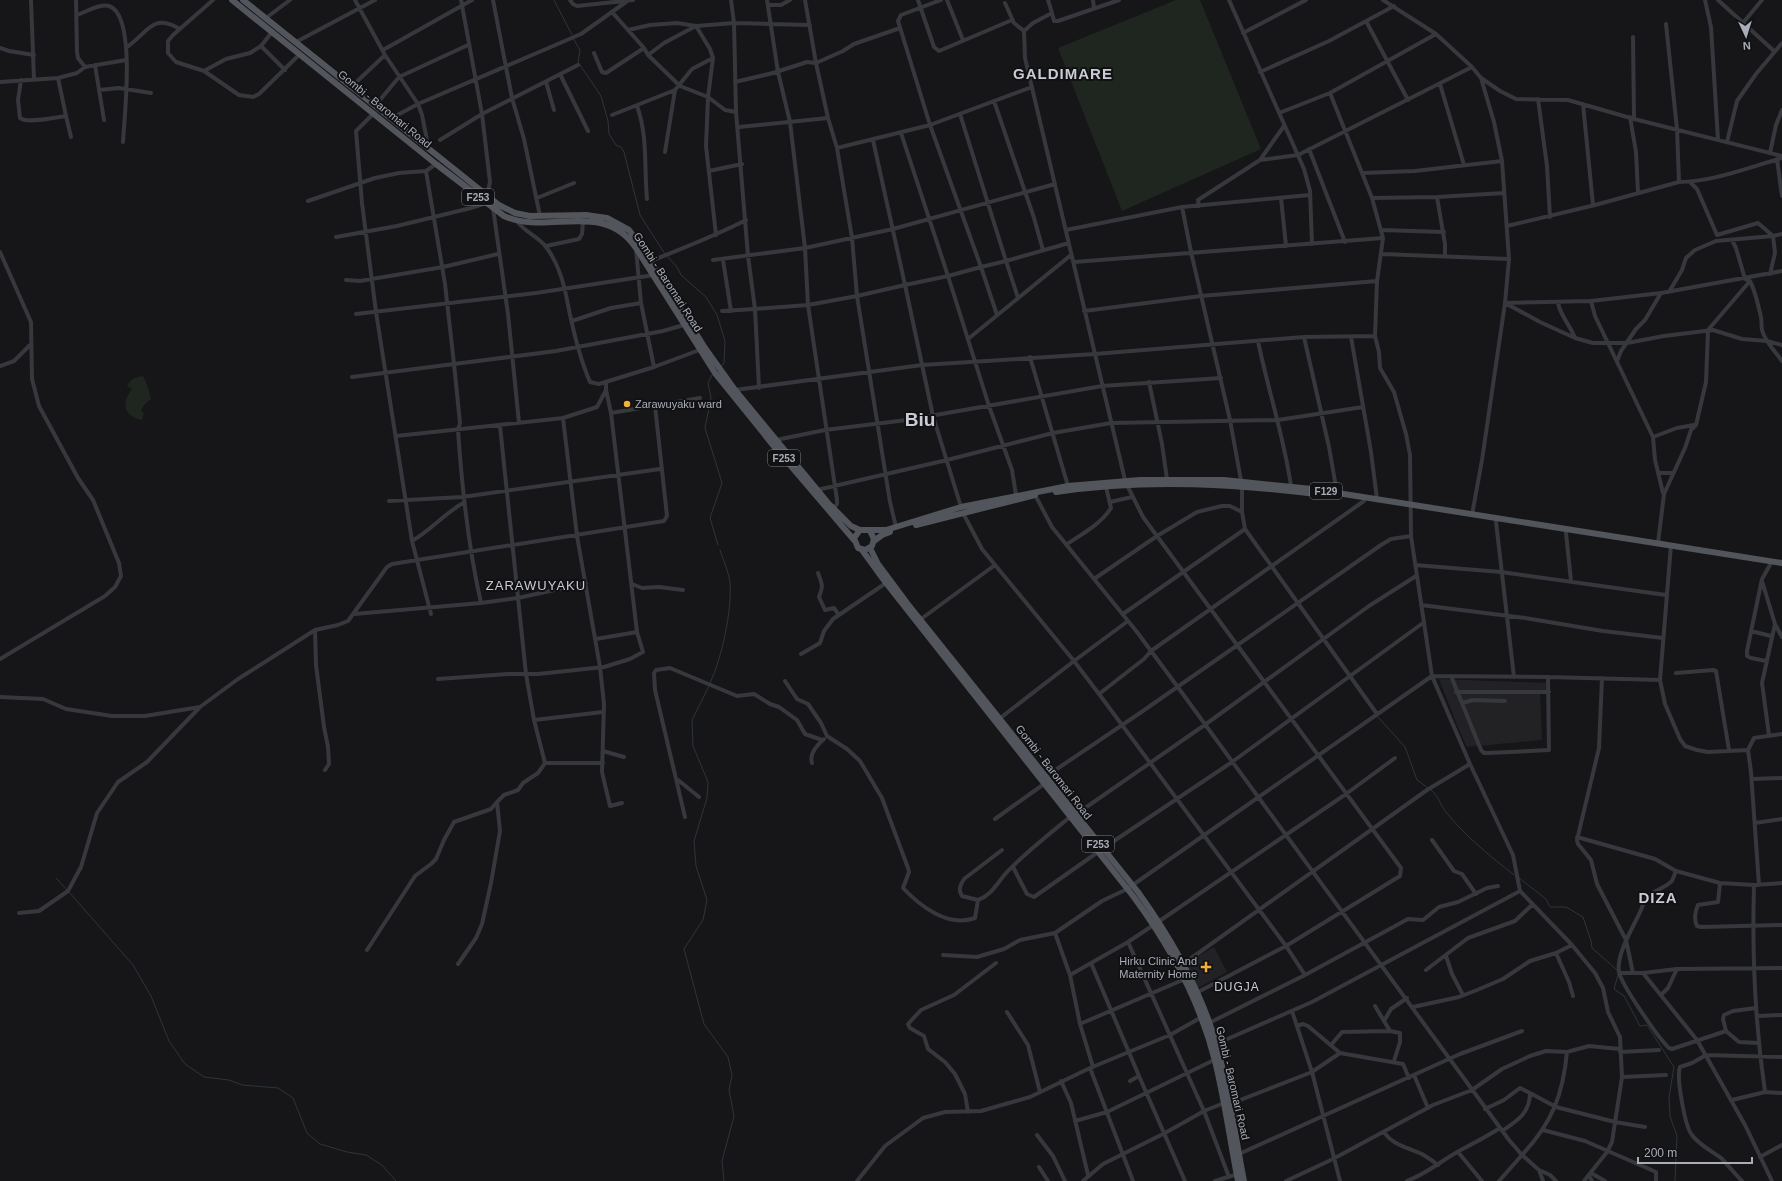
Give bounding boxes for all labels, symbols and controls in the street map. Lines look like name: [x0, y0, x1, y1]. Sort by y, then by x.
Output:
north arrow: [1726, 16, 1766, 56]
text: N: [1742, 40, 1751, 52]
district label: GALDIMARE: [1013, 65, 1113, 82]
street label: Gombi - Baromari Road: [336, 68, 434, 150]
road number: F253: [462, 189, 494, 205]
street label: Gombi - Baromari Road: [631, 230, 705, 334]
place label: Zarawuyaku ward: [635, 398, 722, 410]
marker: Zarawuyaku ward: [622, 399, 632, 409]
district label: Biu: [905, 409, 935, 430]
road number: F253: [768, 450, 800, 466]
road number: F129: [1310, 483, 1342, 499]
district label: ZARAWUYAKU: [486, 578, 586, 593]
street label: Gombi - Baromari Road: [1014, 723, 1094, 821]
road number: F253: [1082, 836, 1114, 852]
district label: DIZA: [1639, 889, 1678, 906]
place label: Hirku Clinic And Maternity Home: [1119, 955, 1197, 980]
marker: Hirku Clinic And Maternity Home: [1200, 961, 1212, 973]
district label: DUGJA: [1214, 980, 1260, 994]
street label: Gombi - Baromari Road: [1214, 1025, 1252, 1141]
scale bar: [1638, 1139, 1752, 1165]
text: 200 m: [1644, 1146, 1677, 1160]

